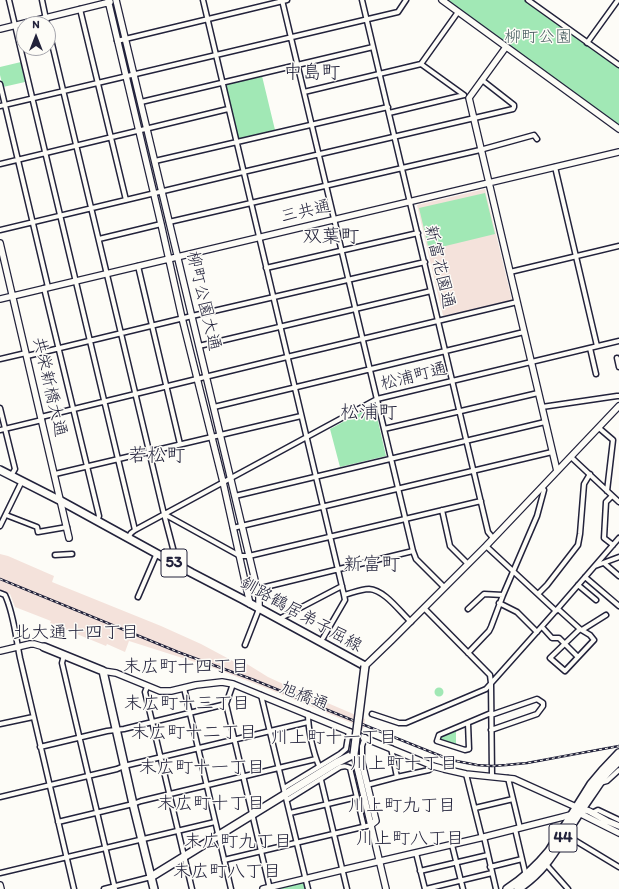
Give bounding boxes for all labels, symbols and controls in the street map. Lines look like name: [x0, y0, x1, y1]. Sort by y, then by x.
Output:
north arrow: [16, 16, 56, 56]
text: N: [32, 18, 40, 31]
park label: 柳町公園: [504, 28, 572, 48]
district label: 中島町: [284, 62, 340, 84]
street label: 三共通: [279, 196, 333, 228]
street label: 新富花園通: [420, 223, 458, 311]
district label: 双葉町: [303, 226, 359, 248]
street label: 柳町公園大通: [182, 249, 224, 353]
street label: 共栄新橋大通: [28, 335, 70, 439]
street label: 松浦町通: [379, 359, 449, 395]
district label: 松浦町: [341, 402, 397, 424]
district label: 若松町: [129, 445, 185, 467]
road number: 53: [161, 549, 187, 577]
district label: 新富町: [344, 554, 400, 576]
street label: 釧路鶴居弟子屈線: [237, 573, 365, 657]
district label: 北大通十四丁目: [13, 622, 139, 644]
district label: 末広町十四丁目: [123, 656, 249, 678]
street label: 旭橋通: [277, 678, 331, 716]
district label: 末広町十三丁目: [124, 693, 250, 715]
district label: 末広町十二丁目: [131, 722, 257, 744]
district label: 川上町十一丁目: [271, 727, 397, 749]
district label: 川上町十丁目: [350, 753, 458, 775]
district label: 末広町十一丁目: [139, 757, 265, 779]
district label: 末広町十丁目: [157, 793, 265, 815]
district label: 川上町九丁目: [348, 795, 456, 817]
road number: 44: [549, 824, 577, 852]
district label: 川上町八丁目: [356, 828, 464, 850]
district label: 末広町九丁目: [184, 831, 292, 853]
district label: 末広町八丁目: [173, 861, 281, 883]

